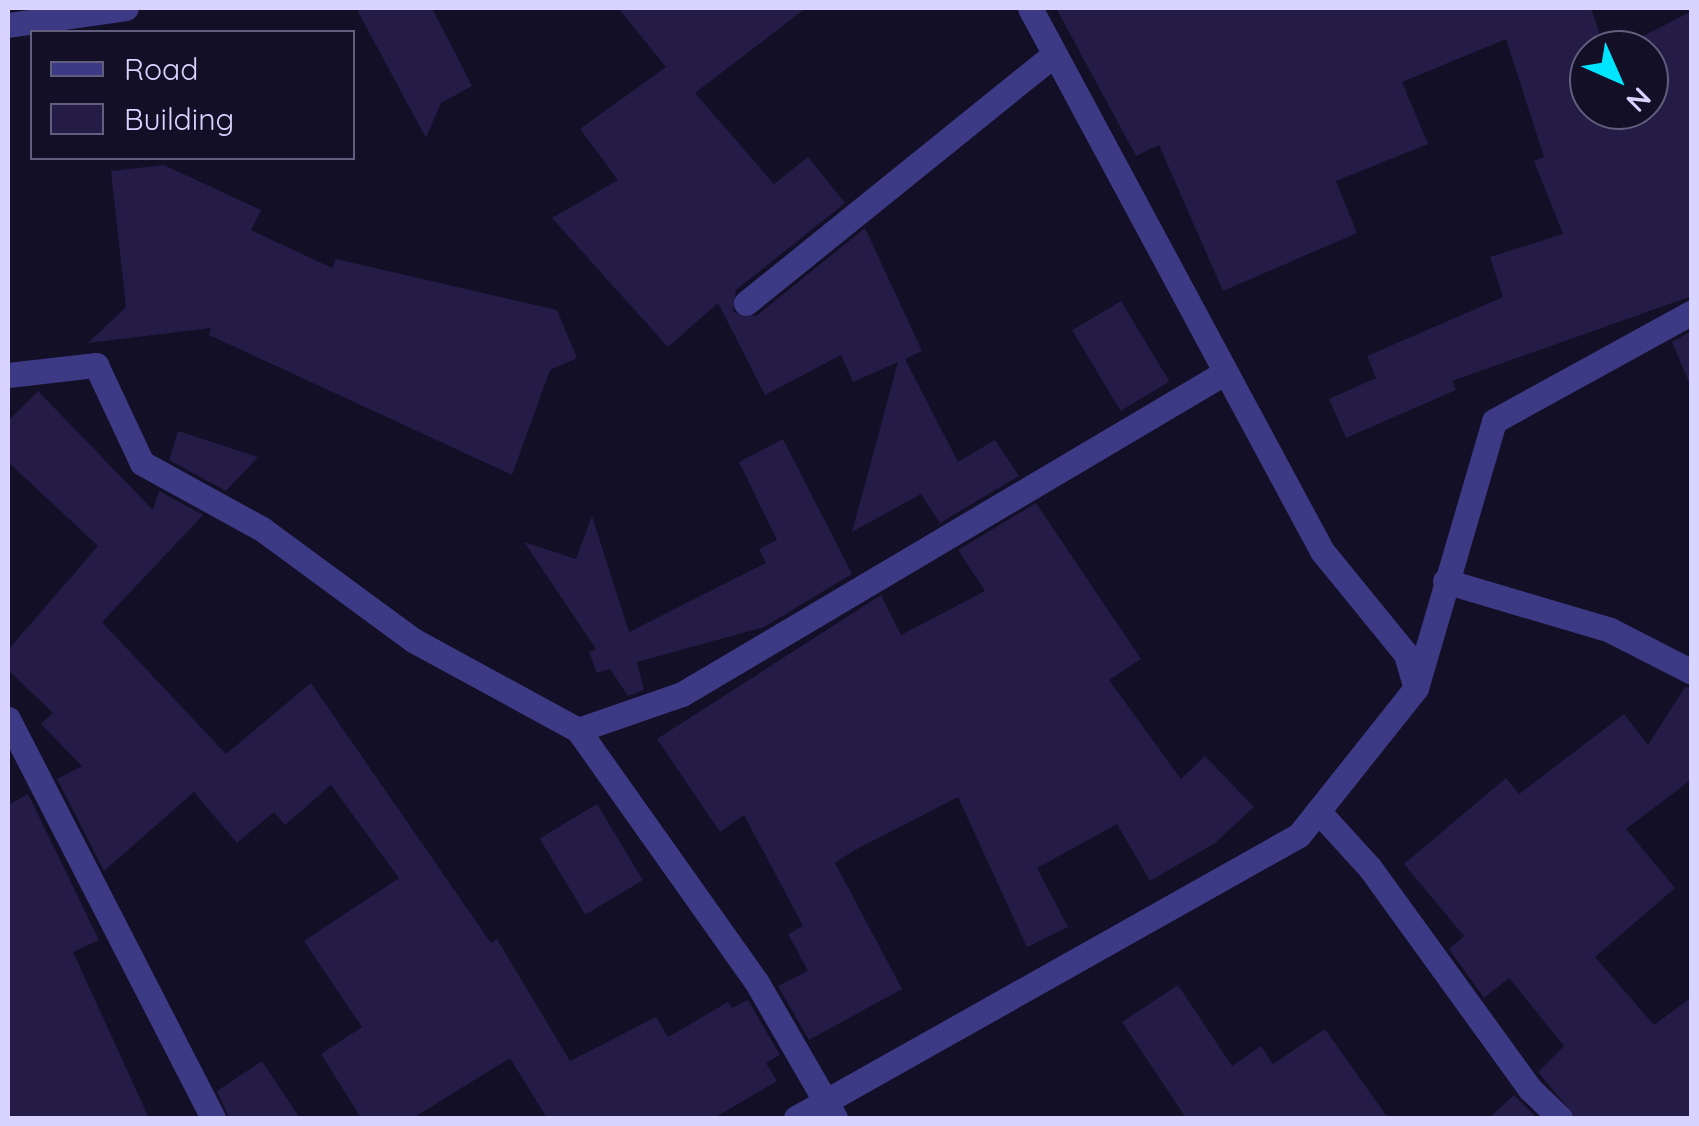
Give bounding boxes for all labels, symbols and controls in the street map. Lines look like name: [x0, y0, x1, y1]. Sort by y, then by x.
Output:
legend: [30, 30, 355, 160]
north arrow: [1569, 30, 1669, 130]
text: Road: [124, 50, 198, 88]
text: N: [1619, 80, 1659, 120]
text: Building: [124, 100, 234, 138]

